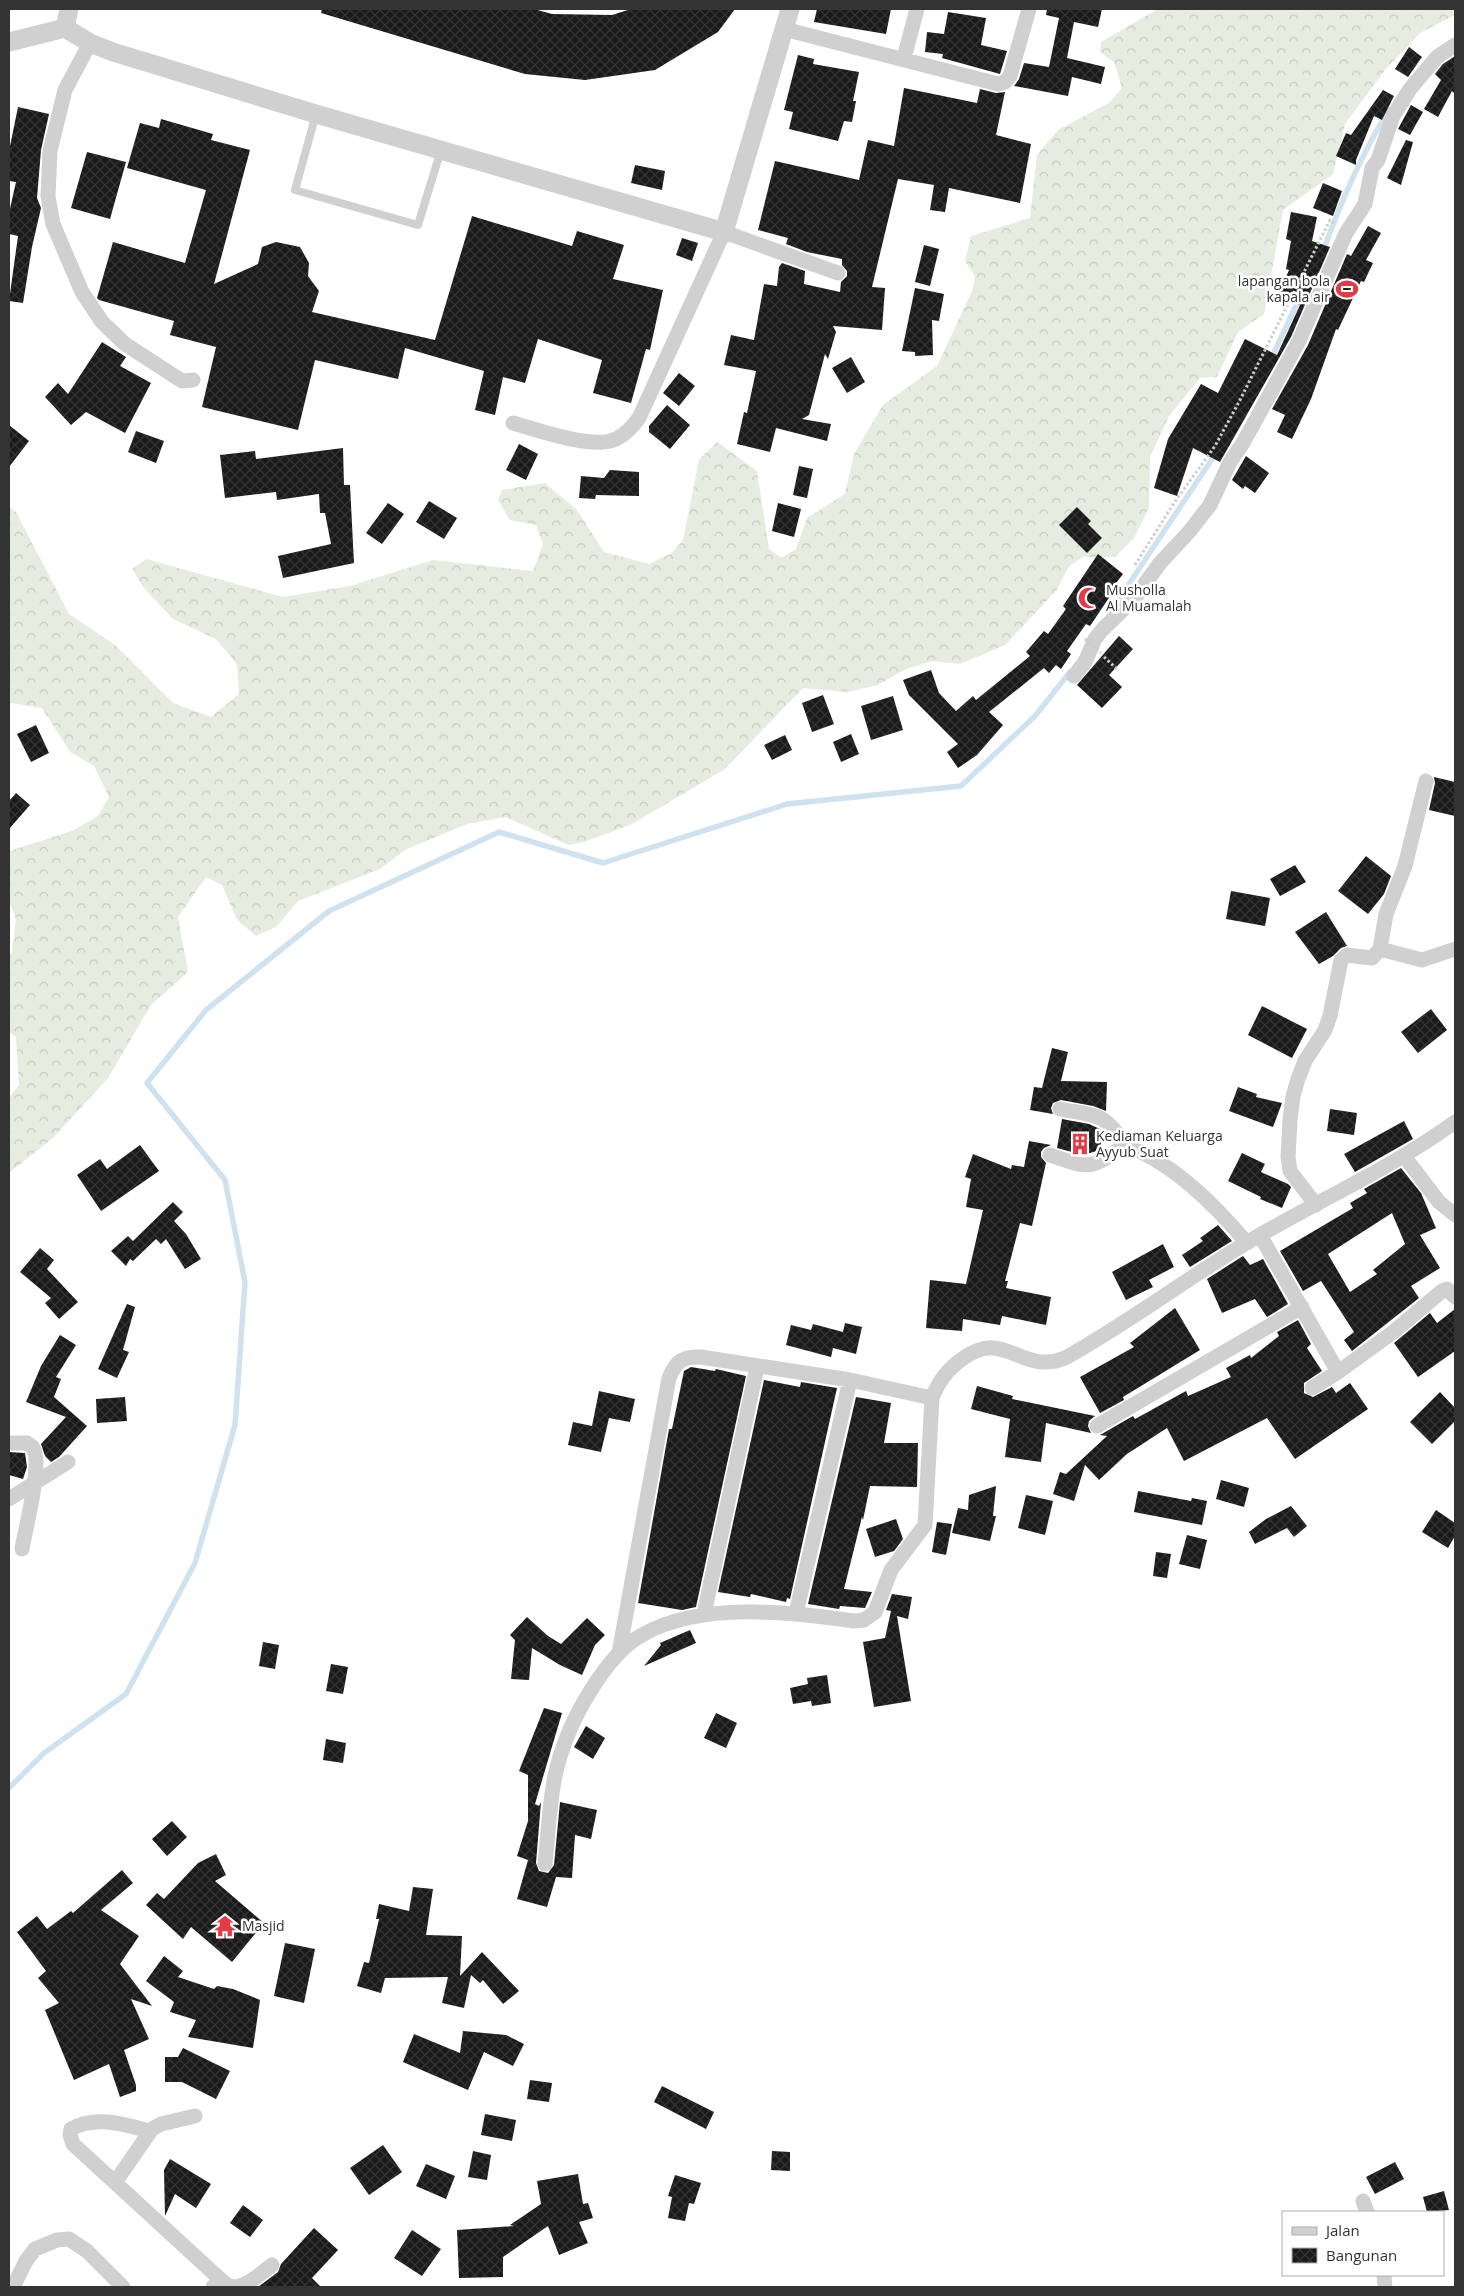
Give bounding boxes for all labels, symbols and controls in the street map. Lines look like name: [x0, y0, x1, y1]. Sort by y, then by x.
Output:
place label: lapangan bola kapala air: [1238, 271, 1330, 306]
sports icon: lapangan bola kapala air: [1334, 276, 1360, 302]
place label: Musholla Al Muamalah: [1106, 580, 1192, 615]
mosque icon: Musholla Al Muamalah: [1076, 585, 1102, 611]
place label: Kediaman Keluarga Ayyub Suat: [1096, 1126, 1223, 1161]
building icon: Kediaman Keluarga Ayyub Suat: [1067, 1131, 1093, 1157]
temple icon: Masjid: [212, 1913, 238, 1939]
place label: Masjid: [242, 1916, 285, 1935]
legend: [1282, 2211, 1444, 2276]
text: Jalan: [1324, 2220, 1360, 2240]
text: Bangunan: [1326, 2245, 1397, 2265]

